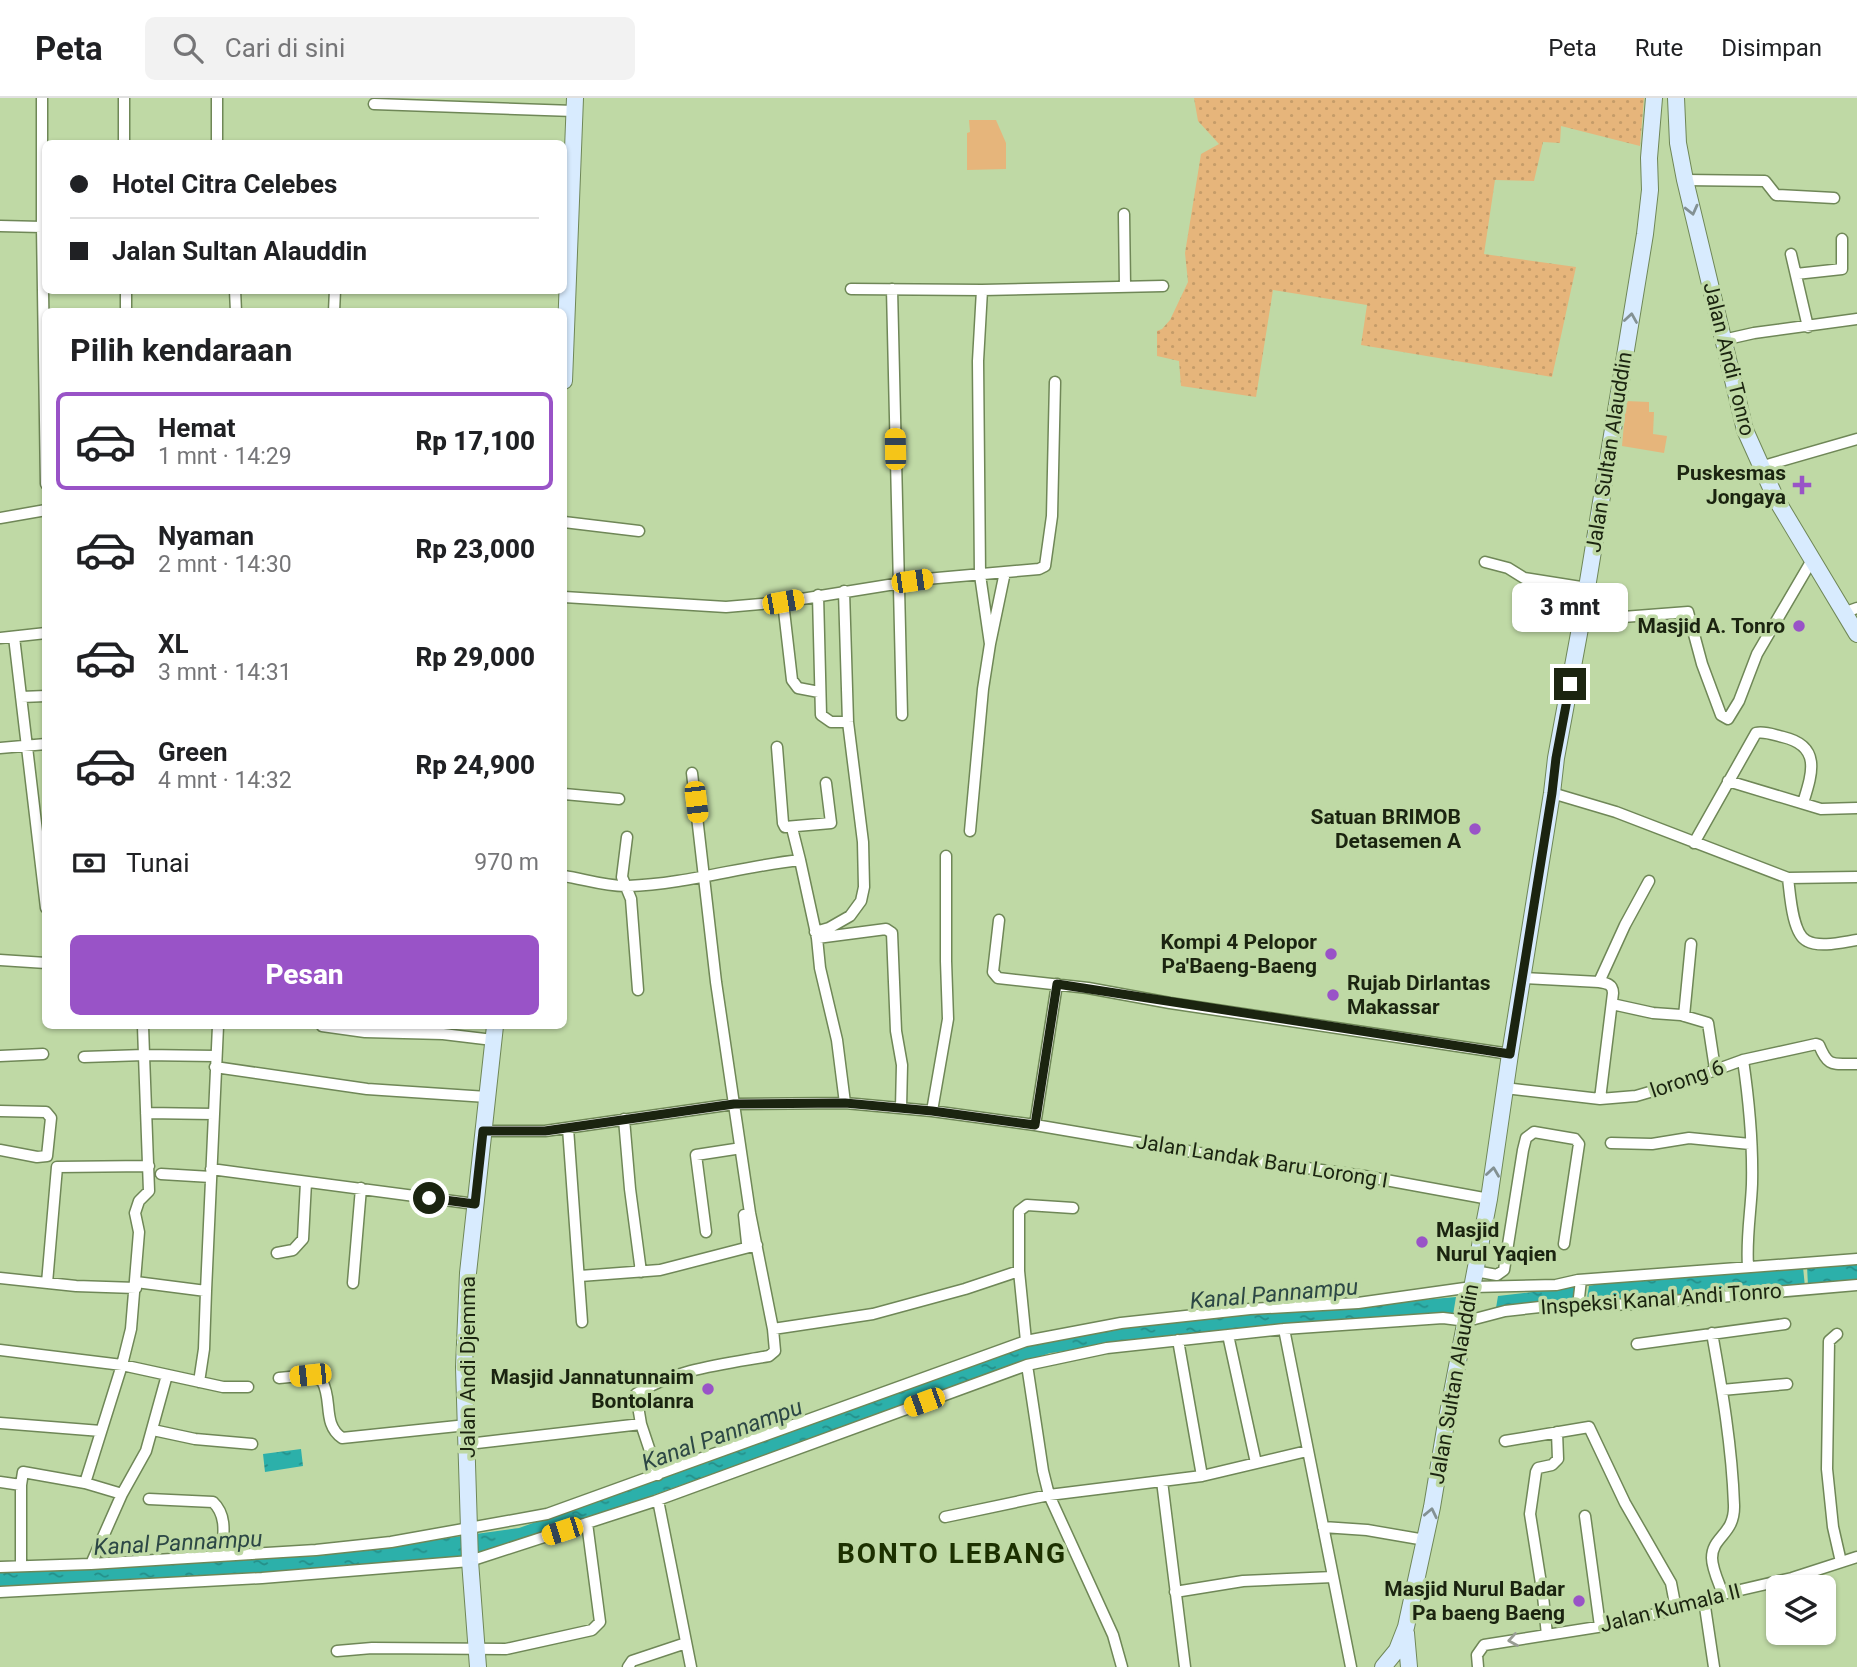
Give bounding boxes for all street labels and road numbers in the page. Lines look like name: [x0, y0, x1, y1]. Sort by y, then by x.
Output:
street label: Jalan Andi Tonro: [1698, 280, 1760, 438]
street label: Jalan Sultan Alauddin: [1581, 350, 1637, 554]
street label: lorong 6: [1647, 1055, 1727, 1103]
street label: Jalan Landak Baru Lorong I: [1134, 1129, 1390, 1193]
street label: Jalan Andi Djemma: [456, 1276, 480, 1458]
street label: Inspeksi Kanal Andi Tonro: [1540, 1279, 1782, 1319]
street label: Jalan Sultan Alauddin: [1425, 1282, 1483, 1486]
street label: Jalan Kumala II: [1597, 1579, 1743, 1637]

